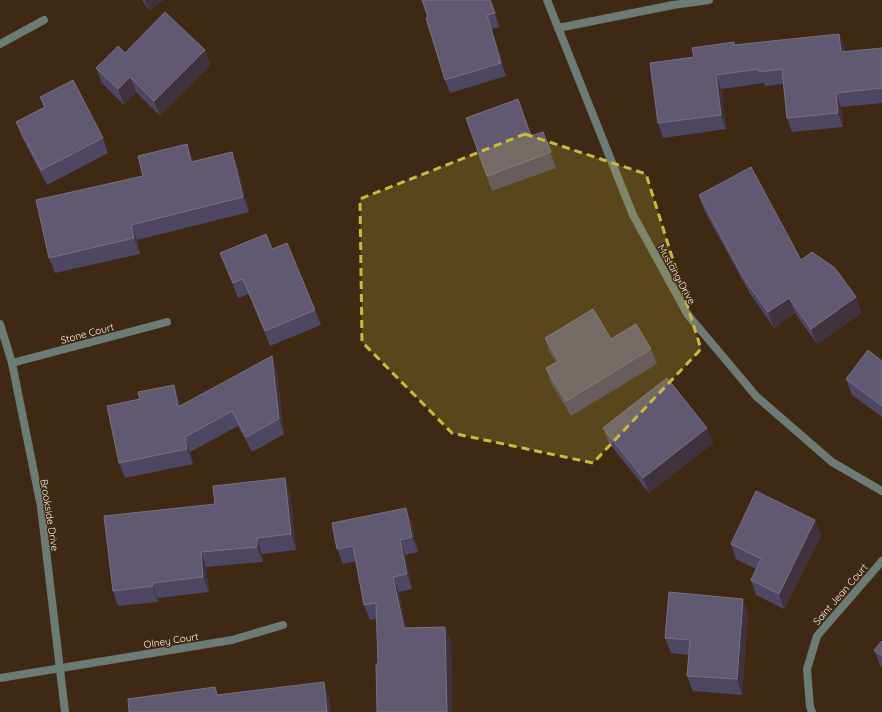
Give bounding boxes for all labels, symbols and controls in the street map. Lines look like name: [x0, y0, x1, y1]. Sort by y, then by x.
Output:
street label: Mustang Drive: [655, 242, 699, 307]
street label: Stone Court: [59, 320, 116, 347]
street label: Brookside Drive: [37, 478, 62, 552]
street label: Saint Jean Court: [810, 560, 871, 628]
street label: Olney Court: [143, 630, 200, 651]

